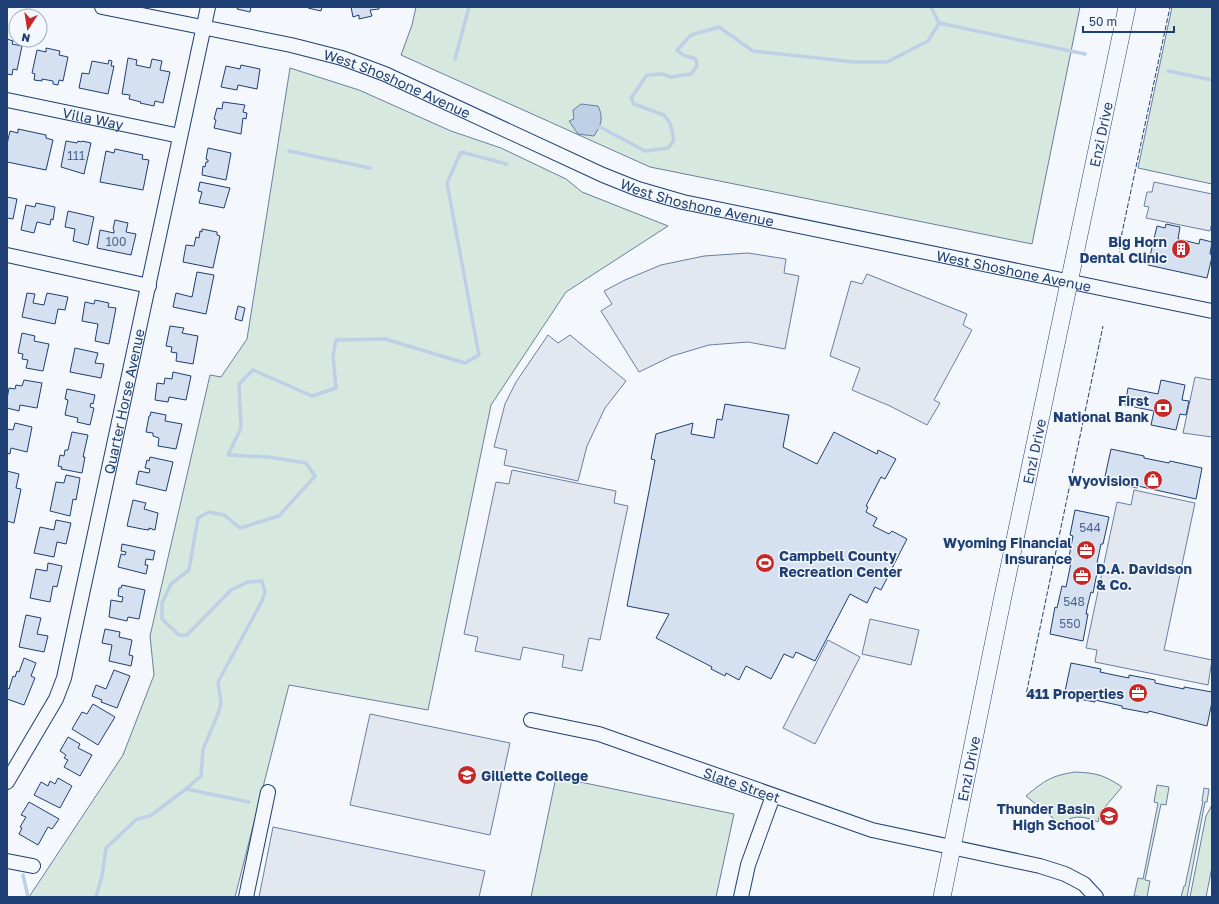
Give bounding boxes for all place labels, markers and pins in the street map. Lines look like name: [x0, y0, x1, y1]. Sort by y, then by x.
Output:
place label: Big Horn Dental Clinic: [1080, 233, 1167, 266]
building icon: Big Horn Dental Clinic: [1170, 238, 1192, 260]
place label: First National Bank: [1053, 392, 1149, 425]
bank icon: First National Bank: [1152, 397, 1174, 419]
shop icon: Wyovision: [1142, 469, 1164, 491]
place label: Wyovision: [1068, 472, 1139, 489]
place label: Wyoming Financial Insurance: [943, 534, 1072, 567]
office icon: Wyoming Financial Insurance: [1075, 539, 1097, 561]
place label: Campbell County Recreation Center: [779, 547, 903, 580]
sports icon: Campbell County Recreation Center: [754, 552, 776, 574]
place label: D.A. Davidson & Co.: [1096, 560, 1192, 593]
office icon: D.A. Davidson & Co.: [1071, 565, 1093, 587]
office icon: 411 Properties: [1127, 682, 1149, 704]
place label: 411 Properties: [1026, 685, 1124, 702]
school or university icon: Gillette College: [456, 764, 478, 786]
place label: Gillette College: [481, 767, 588, 784]
place label: Thunder Basin High School: [997, 800, 1095, 833]
school or university icon: Thunder Basin High School: [1098, 805, 1120, 827]

